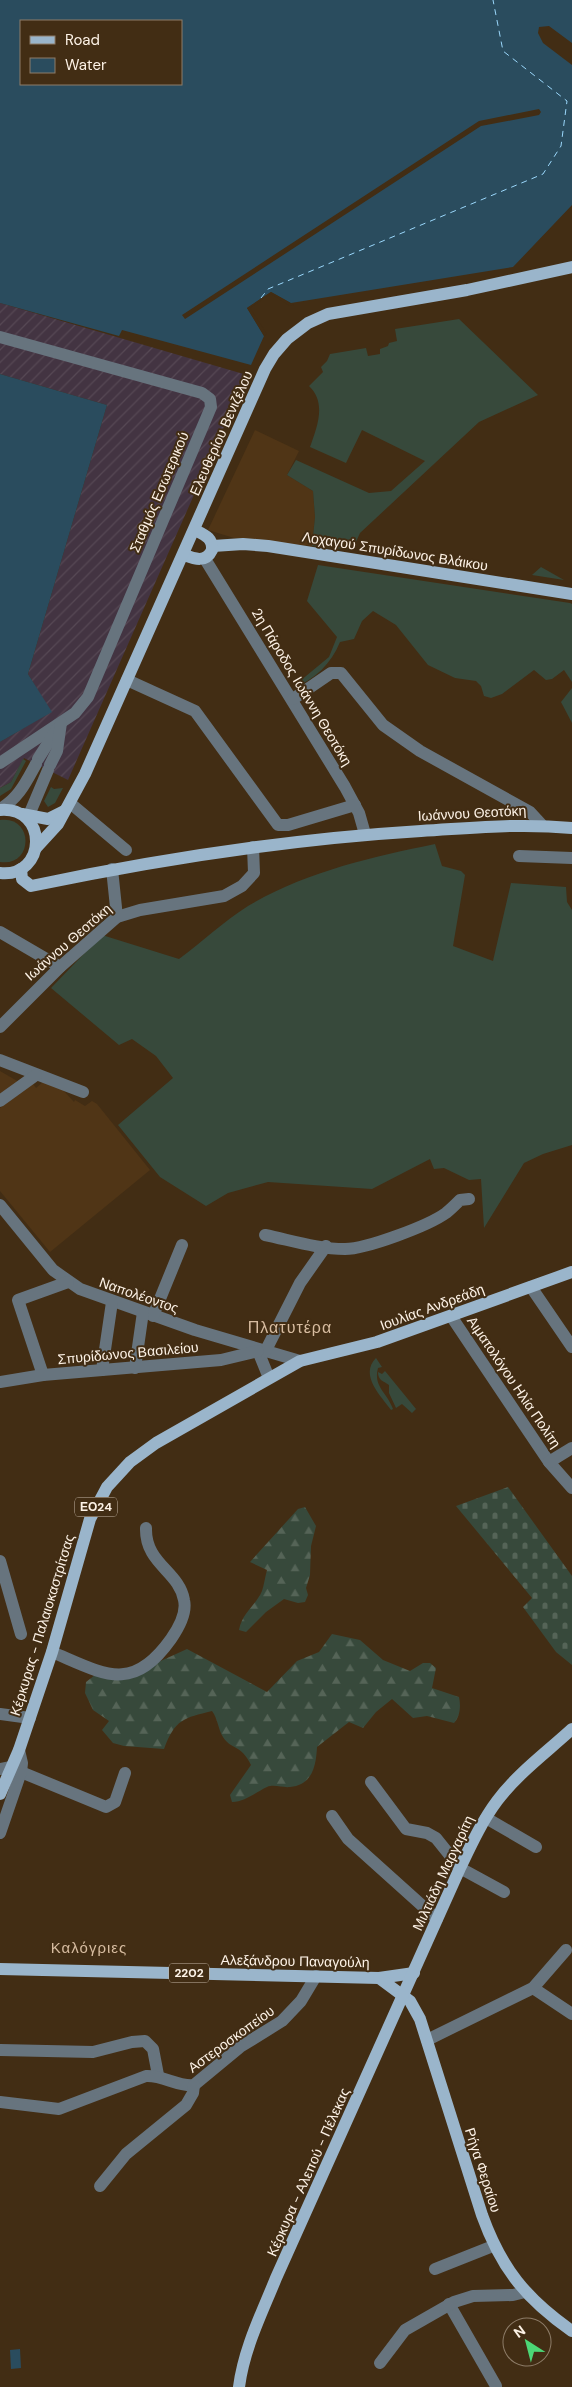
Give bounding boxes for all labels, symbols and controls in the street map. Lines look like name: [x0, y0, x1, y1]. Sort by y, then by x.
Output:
legend: [20, 20, 182, 85]
text: Road: [65, 30, 100, 50]
text: Water: [65, 55, 107, 75]
street label: Ελευθερίου Βενιζέλου: [185, 368, 257, 498]
street label: Σταθμός Εσωτερικού: [125, 429, 193, 555]
street label: Λοχαγού Σπυρίδωνος Βλάικου: [301, 527, 489, 575]
street label: 2η Πάροδος Ιωάννη Θεοτόκη: [248, 605, 356, 769]
street label: Ιωάννου Θεοτόκη: [417, 801, 527, 825]
street label: Ιωάννου Θεοτόκη: [21, 899, 115, 985]
street label: Ναπολέοντος: [97, 1273, 181, 1317]
street label: Ιουλίας Ανδρεάδη: [377, 1280, 487, 1334]
street label: Αιματολόγου Ηλία Πολίτη: [463, 1313, 565, 1451]
district label: Πλατυτέρα: [248, 1317, 332, 1338]
street label: Σπυρίδωνος Βασιλείου: [57, 1338, 199, 1368]
road number: ΕΟ24: [75, 1498, 117, 1516]
street label: Κέρκυρας - Παλαιοκαστρίτσας: [6, 1532, 78, 1718]
street label: Μιλτιάδη Μαργαρίτη: [408, 1813, 478, 1933]
district label: Καλόγριες: [51, 1938, 127, 1958]
street label: Αλεξάνδρου Παναγούλη: [220, 1951, 370, 1971]
road number: 2202: [169, 1964, 209, 1982]
street label: Αστεροσκοπείου: [184, 2002, 278, 2076]
street label: Κέρκυρα - Αλεπού - Πέλεκας: [263, 2085, 353, 2259]
street label: Ρήγα Φεραίου: [461, 2125, 505, 2215]
north arrow: [502, 2317, 552, 2367]
text: N: [510, 2321, 529, 2342]

